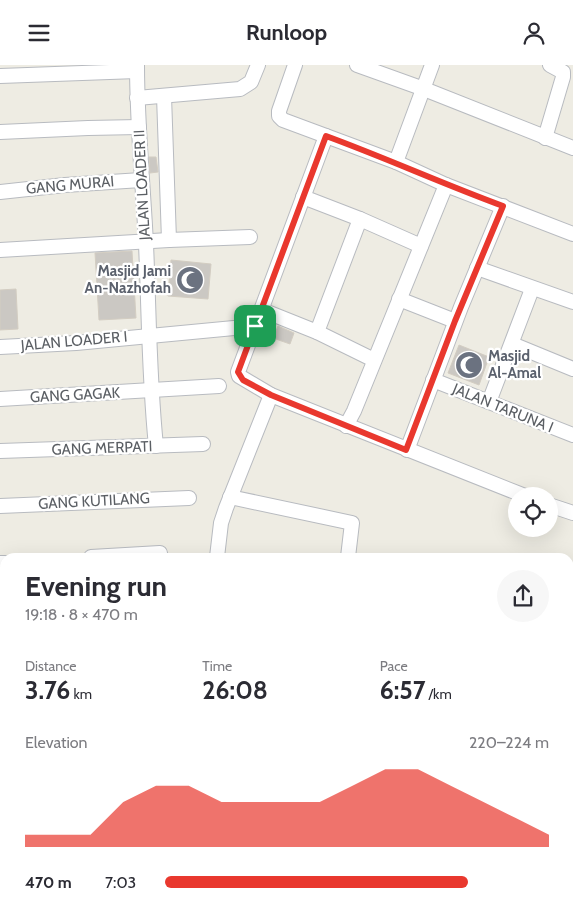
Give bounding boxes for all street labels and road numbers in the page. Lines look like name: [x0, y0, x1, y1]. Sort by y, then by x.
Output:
street label: JALAN LOADER II: [130, 129, 154, 242]
street label: GANG MURAI: [25, 172, 115, 198]
street label: JALAN LOADER I: [19, 327, 128, 355]
street label: JALAN TARUNA I: [449, 379, 556, 436]
street label: GANG GAGAK: [29, 384, 121, 406]
street label: GANG MERPATI: [51, 437, 153, 459]
street label: GANG KUTILANG: [38, 489, 150, 513]

